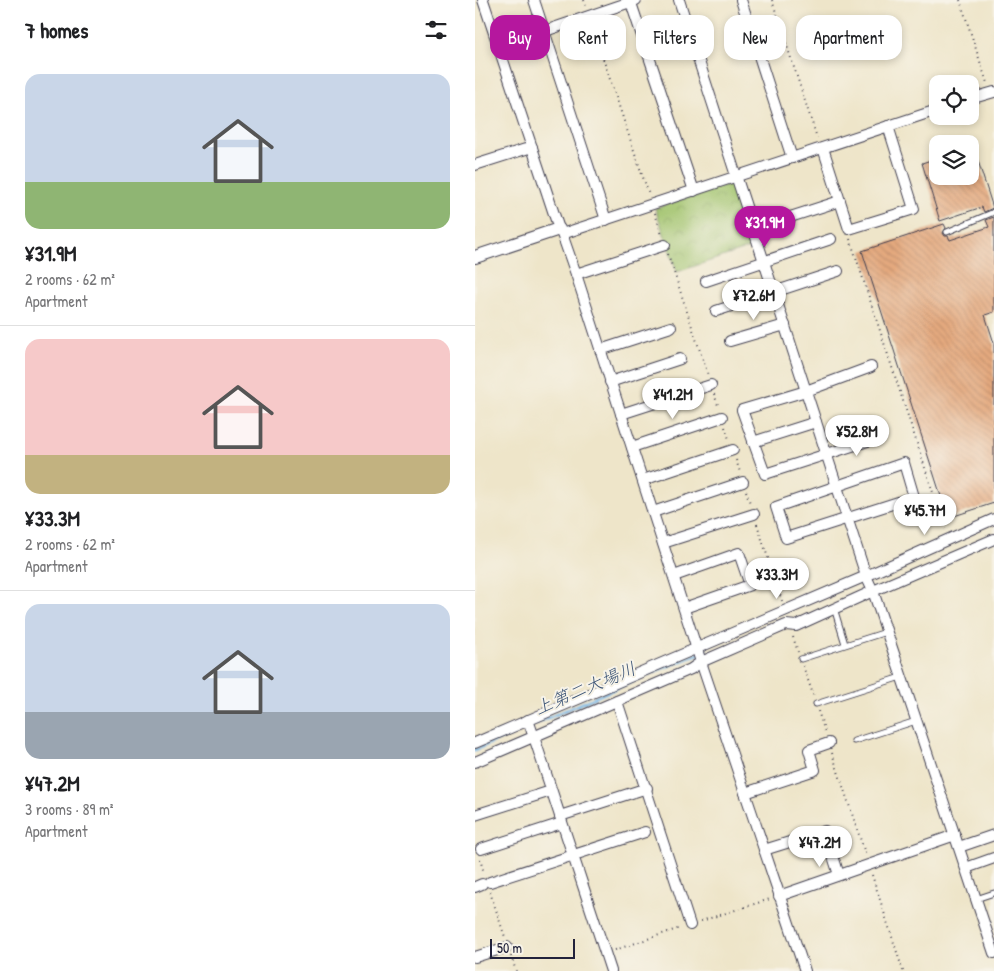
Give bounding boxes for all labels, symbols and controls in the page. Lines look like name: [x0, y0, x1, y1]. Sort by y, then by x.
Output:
chip: Buy: [490, 15, 550, 60]
chip: Rent: [560, 15, 626, 60]
chip: Filters: [636, 15, 714, 60]
chip: New: [724, 15, 786, 60]
chip: Apartment: [796, 15, 902, 60]
text: 7 homes: [25, 16, 88, 45]
icon: filters: [422, 16, 450, 44]
map controls: [929, 75, 979, 185]
button: locate: [929, 75, 979, 125]
icon: home: [193, 106, 283, 196]
button: layers: [929, 135, 979, 185]
pin: ¥31.9M: [724, 206, 806, 248]
text: ¥31.9M: [745, 211, 785, 233]
text: ¥31.9M: [25, 239, 76, 268]
text: 2 rooms · 62 m²: [25, 268, 115, 290]
pin: ¥72.6M: [713, 278, 795, 321]
text: ¥72.6M: [733, 284, 775, 306]
text: Apartment: [25, 290, 88, 312]
icon: home: [193, 372, 283, 462]
pin: ¥41.2M: [632, 378, 714, 420]
text: ¥41.2M: [653, 383, 693, 405]
pin: ¥52.8M: [816, 414, 898, 457]
text: ¥52.8M: [836, 420, 878, 442]
pin: ¥45.7M: [884, 494, 966, 536]
text: ¥45.7M: [904, 499, 946, 521]
text: ¥33.3M: [25, 504, 80, 533]
text: 2 rooms · 62 m²: [25, 533, 115, 555]
text: Apartment: [25, 555, 88, 577]
pin: ¥33.3M: [736, 558, 818, 600]
text: ¥33.3M: [756, 563, 798, 585]
icon: home: [193, 637, 283, 727]
water label: 上第二大場川: [530, 655, 640, 721]
text: ¥47.2M: [25, 769, 80, 798]
text: 3 rooms · 89 m²: [25, 798, 114, 820]
text: Apartment: [25, 820, 88, 842]
pin: ¥47.2M: [779, 826, 861, 868]
text: ¥47.2M: [799, 831, 841, 853]
scale bar: [490, 936, 575, 959]
text: 50 m: [497, 938, 522, 957]

